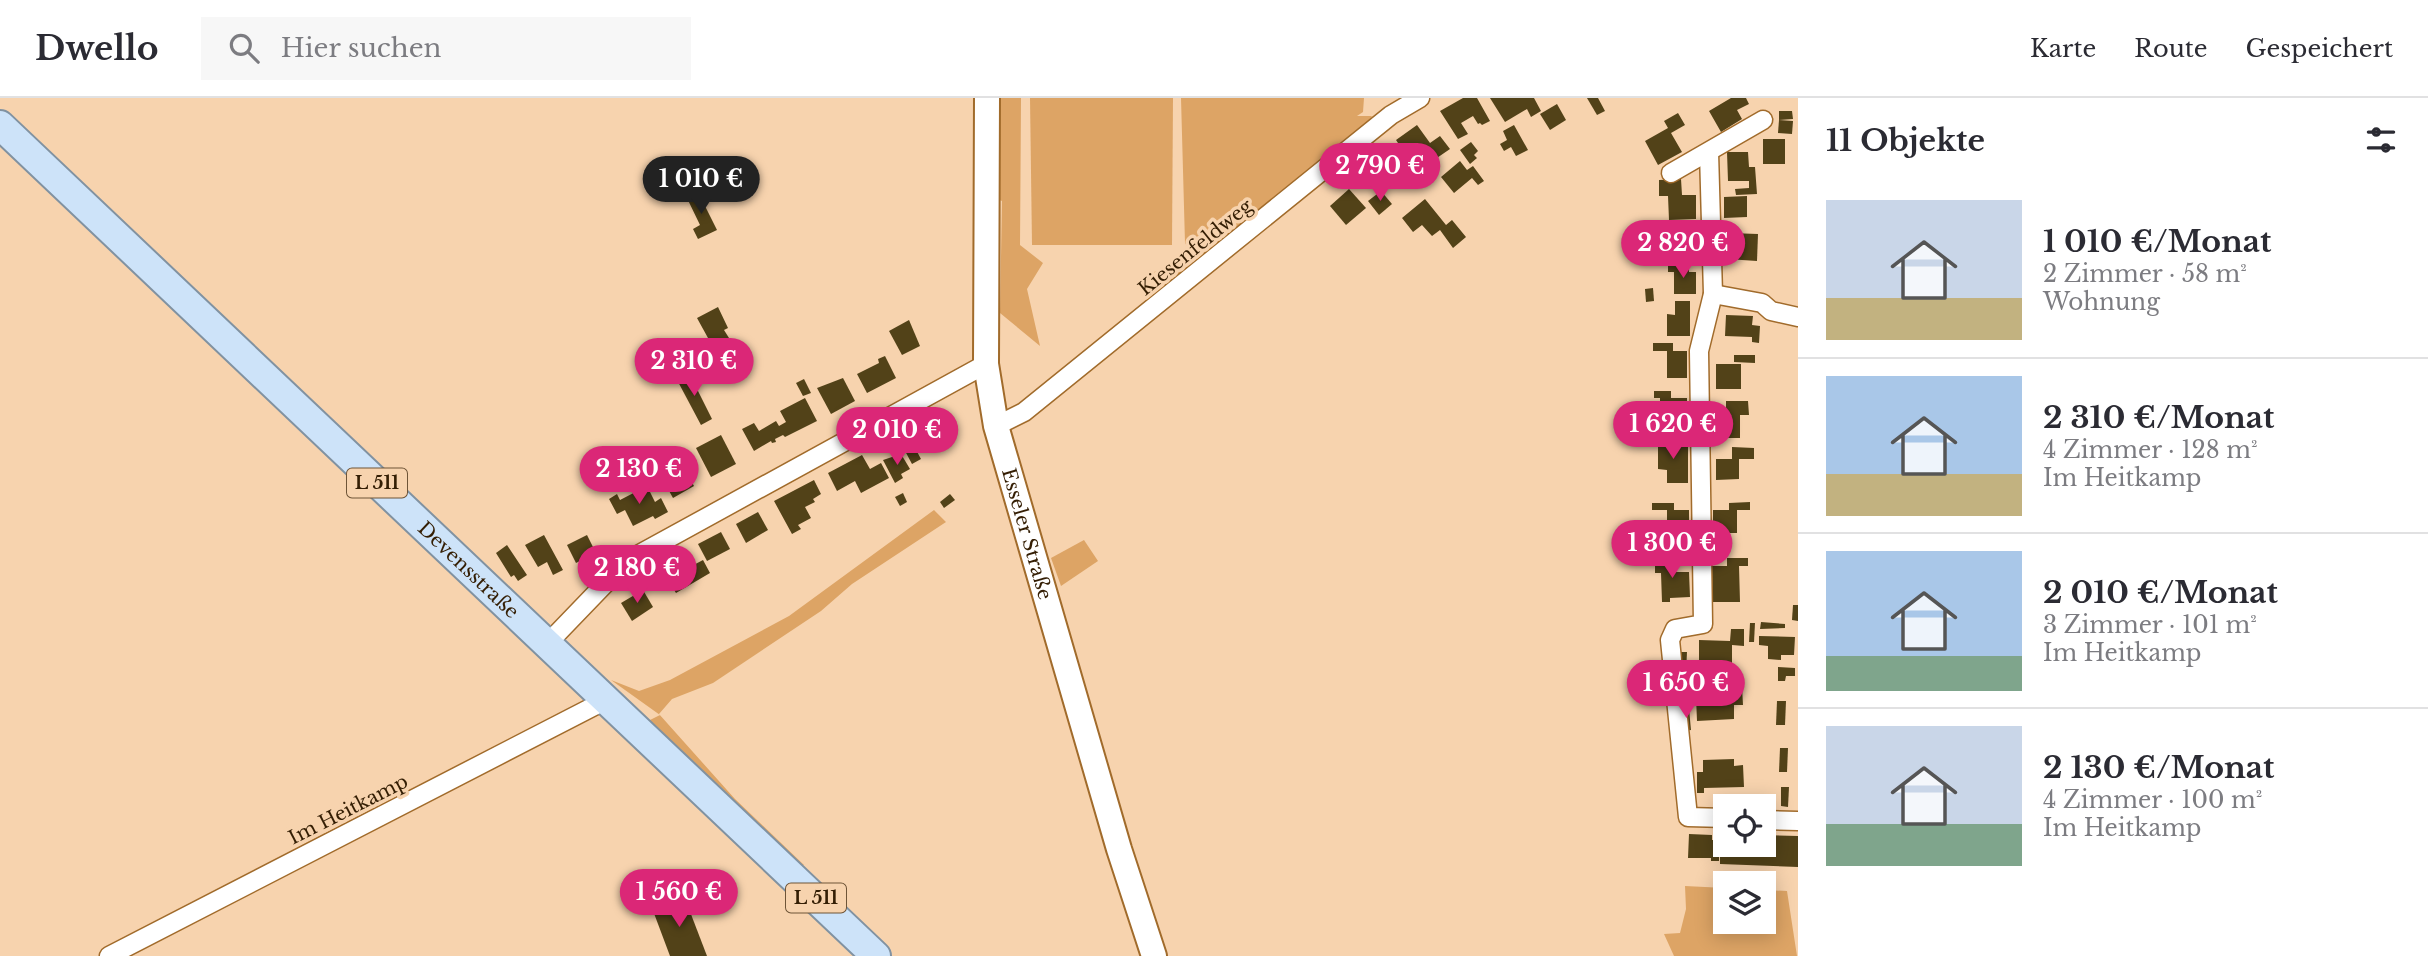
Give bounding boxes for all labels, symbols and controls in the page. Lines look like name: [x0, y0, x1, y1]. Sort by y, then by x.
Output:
search box: [201, 17, 691, 80]
text: Dwello: [35, 28, 159, 69]
icon: search: [225, 29, 263, 67]
text: Hier suchen: [281, 32, 442, 64]
text: Karte: [2030, 34, 2096, 63]
text: Route: [2134, 34, 2208, 63]
text: Gespeichert: [2246, 34, 2393, 63]
icon: filters: [2362, 121, 2400, 159]
text: 11 Objekte: [1826, 122, 1985, 159]
pin: 2 790 €: [1315, 144, 1445, 203]
text: 2 790 €: [1335, 152, 1425, 180]
pin: 1 010 €: [636, 156, 766, 216]
text: 1 010 €: [659, 165, 743, 193]
street label: Kiesenfeldweg: [1134, 194, 1258, 300]
pin: 2 820 €: [1618, 220, 1748, 280]
text: 1 010 €/Monat: [2043, 223, 2272, 260]
icon: home: [1882, 228, 1966, 312]
text: 2 820 €: [1637, 229, 1729, 257]
text: 2 Zimmer · 58 m²: [2043, 260, 2247, 288]
text: Wohnung: [2043, 288, 2160, 316]
pin: 2 310 €: [629, 338, 759, 398]
text: 2 310 €: [651, 347, 737, 375]
text: 2 310 €/Monat: [2043, 399, 2274, 436]
pin: 1 620 €: [1608, 402, 1738, 461]
icon: home: [1882, 404, 1966, 488]
pin: 2 010 €: [832, 408, 962, 467]
text: 1 620 €: [1629, 410, 1717, 438]
text: 2 010 €: [852, 416, 942, 444]
text: 4 Zimmer · 128 m²: [2043, 436, 2257, 464]
pin: 2 130 €: [574, 446, 704, 506]
text: 2 130 €: [596, 455, 682, 483]
text: Im Heitkamp: [2043, 464, 2201, 492]
street label: Esseler Straße: [997, 465, 1057, 602]
road number: L 511: [347, 468, 407, 498]
street label: Devensstraße: [413, 517, 524, 623]
pin: 1 300 €: [1607, 520, 1737, 580]
text: 1 300 €: [1627, 529, 1717, 557]
pin: 2 180 €: [572, 546, 702, 605]
text: 2 180 €: [594, 554, 680, 582]
text: 2 010 €/Monat: [2043, 574, 2278, 611]
icon: home: [1882, 579, 1966, 663]
text: 3 Zimmer · 101 m²: [2043, 611, 2257, 639]
text: Im Heitkamp: [2043, 639, 2201, 667]
pin: 1 650 €: [1621, 660, 1751, 720]
text: 1 650 €: [1643, 669, 1729, 697]
text: 2 130 €/Monat: [2043, 749, 2274, 786]
icon: home: [1882, 754, 1966, 838]
street label: Im Heitkamp: [285, 769, 412, 849]
text: 4 Zimmer · 100 m²: [2043, 786, 2262, 814]
map controls: [1713, 794, 1776, 934]
button: locate: [1713, 794, 1776, 857]
text: Im Heitkamp: [2043, 814, 2201, 842]
pin: 1 560 €: [614, 870, 744, 929]
button: layers: [1713, 871, 1776, 934]
text: 1 560 €: [636, 878, 722, 906]
road number: L 511: [786, 884, 846, 912]

